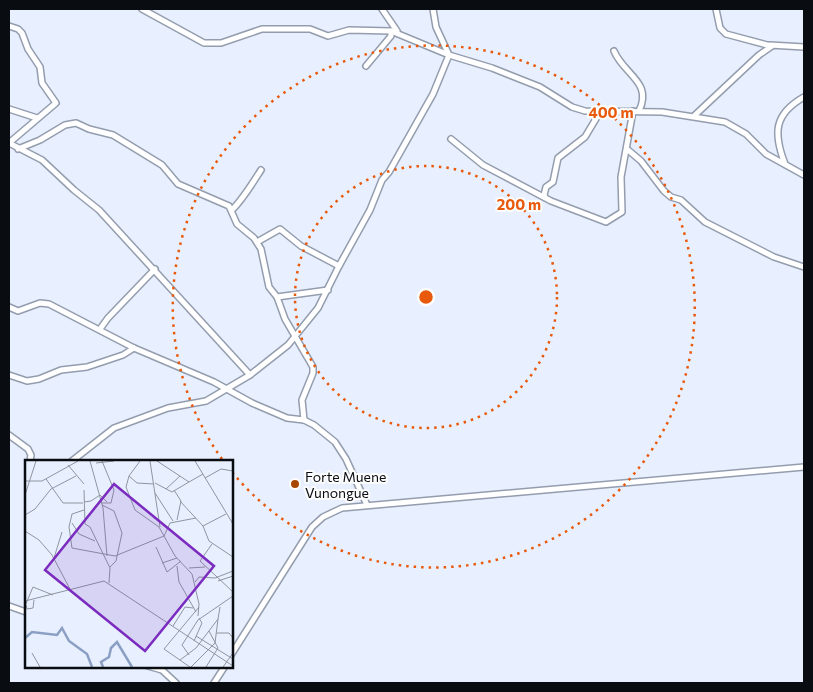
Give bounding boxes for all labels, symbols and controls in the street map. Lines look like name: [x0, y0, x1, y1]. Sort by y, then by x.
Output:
text: 400 m: [588, 103, 634, 121]
text: 200 m: [497, 195, 541, 213]
centre of rings: [417, 288, 435, 306]
inset map: [25, 460, 232, 667]
place label: Forte Muene Vunongue: [305, 468, 386, 501]
marker: Forte Muene Vunongue: [289, 478, 301, 490]

